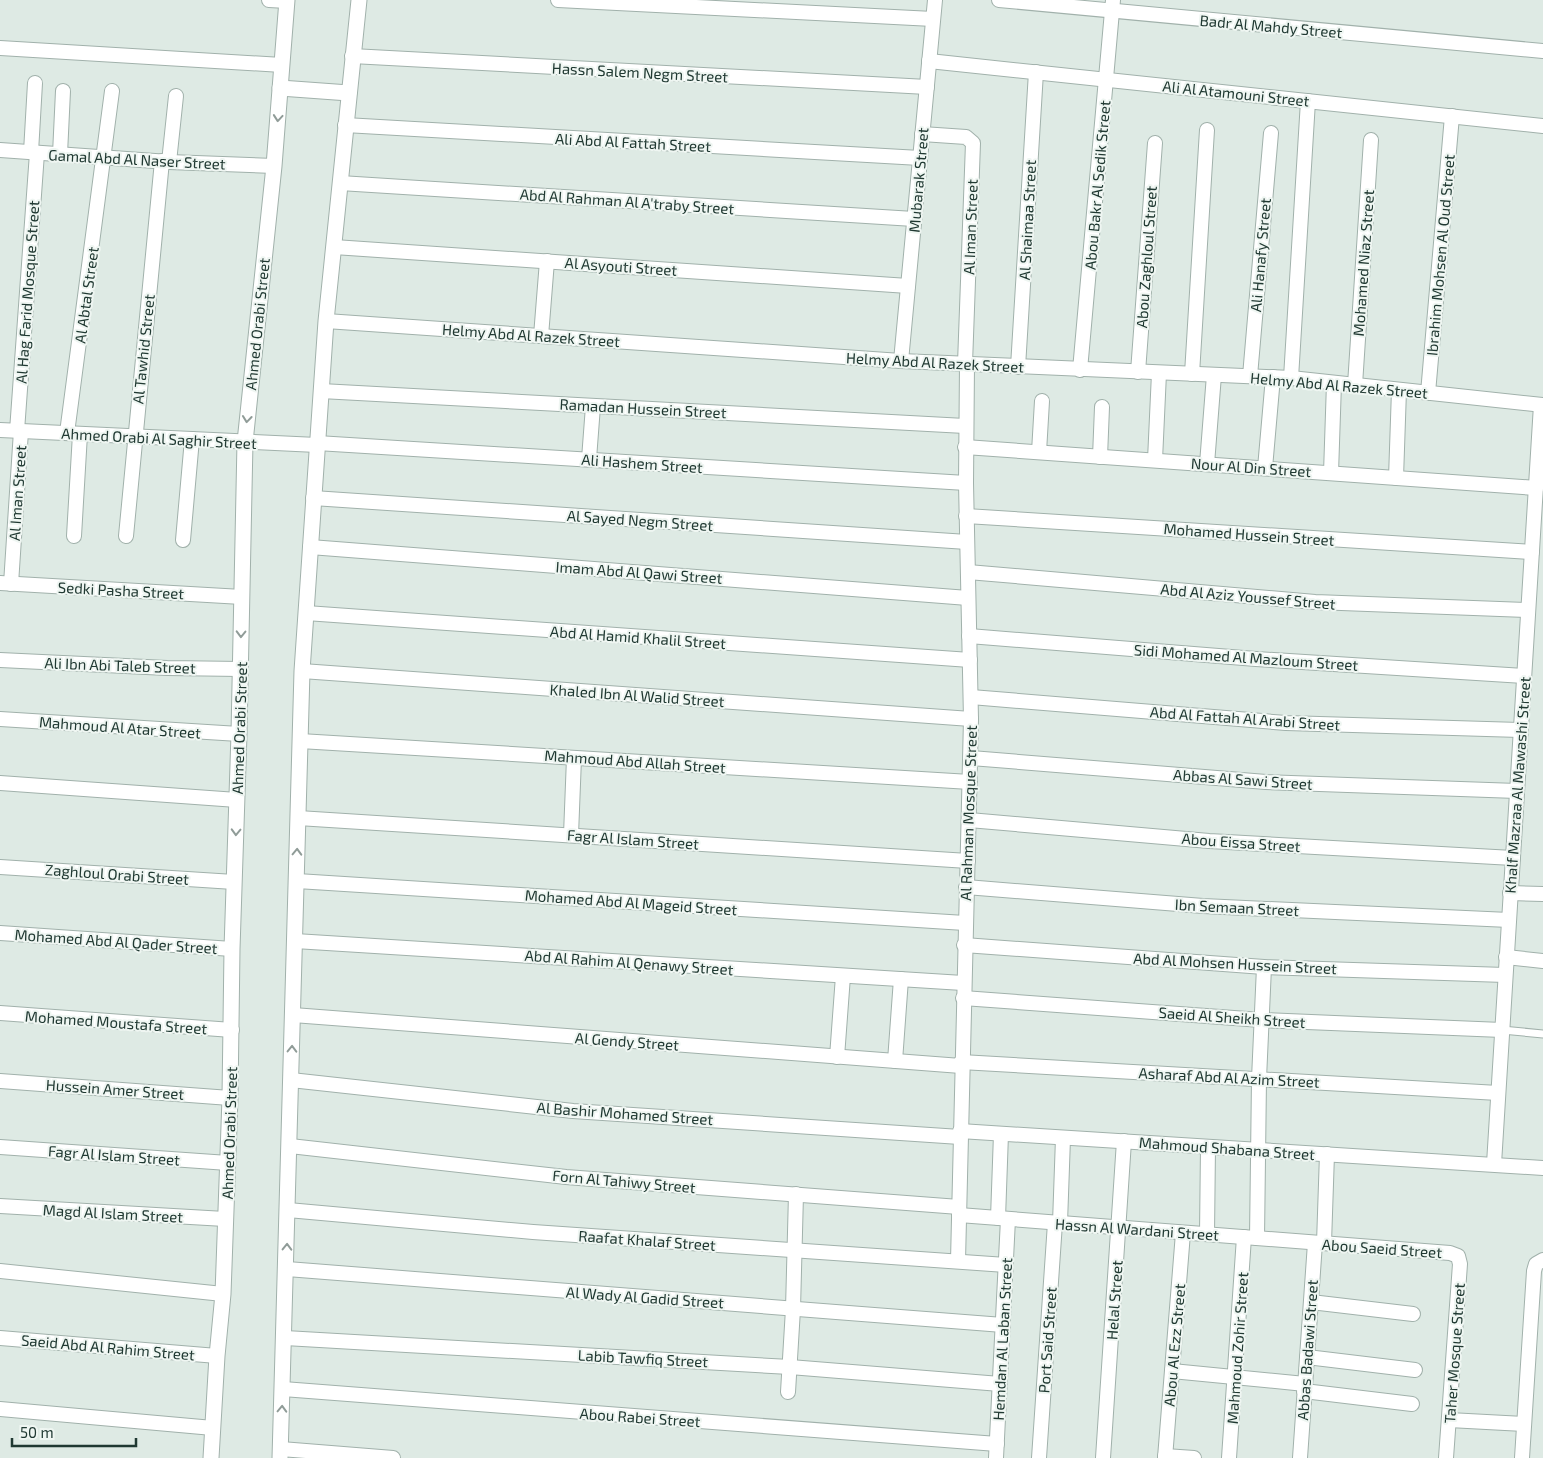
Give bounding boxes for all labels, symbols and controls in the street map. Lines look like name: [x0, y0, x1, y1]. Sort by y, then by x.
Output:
street label: Badr Al Mahdy Street: [1199, 11, 1343, 41]
street label: Hassn Salem Negm Street: [551, 58, 729, 86]
street label: Ali Al Atamouni Street: [1162, 76, 1311, 110]
street label: Abou Bakr Al Sedik Street: [1081, 99, 1113, 271]
one-way arrow: [272, 115, 283, 123]
street label: Mubarak Street: [904, 127, 932, 233]
street label: Ali Abd Al Fattah Street: [555, 129, 712, 155]
street label: Gamal Abd Al Naser Street: [48, 145, 226, 173]
street label: Ibrahim Mohsen Al Oud Street: [1422, 153, 1458, 357]
street label: Al Shaimaa Street: [1015, 159, 1039, 281]
street label: Al Iman Street: [959, 179, 981, 275]
street label: Abd Al Rahman Al A'traby Street: [519, 185, 735, 217]
street label: Abou Zaghloul Street: [1132, 185, 1160, 329]
street label: Mohamed Niaz Street: [1349, 189, 1377, 337]
street label: Ali Hanafy Street: [1246, 197, 1274, 313]
street label: Al Hag Farid Mosque Street: [12, 199, 42, 384]
street label: Al Abtal Street: [70, 245, 102, 344]
street label: Al Asyouti Street: [564, 253, 678, 279]
street label: Ahmed Orabi Street: [241, 257, 273, 391]
street label: Al Tawhid Street: [128, 293, 158, 405]
street label: Helmy Abd Al Razek Street: [441, 320, 621, 350]
street label: Helmy Abd Al Razek Street: [846, 348, 1025, 376]
street label: Helmy Abd Al Razek Street: [1249, 368, 1429, 402]
street label: Ramadan Hussein Street: [559, 395, 727, 421]
one-way arrow: [242, 416, 253, 424]
street label: Ahmed Orabi Al Saghir Street: [61, 424, 257, 452]
street label: Al Iman Street: [5, 444, 29, 541]
street label: Ali Hashem Street: [581, 450, 704, 476]
street label: Nour Al Din Street: [1190, 454, 1312, 480]
street label: Al Sayed Negm Street: [566, 506, 714, 534]
street label: Mohamed Hussein Street: [1163, 519, 1335, 549]
street label: Imam Abd Al Qawi Street: [555, 557, 723, 588]
street label: Sedki Pasha Street: [57, 578, 185, 602]
street label: Abd Al Aziz Youssef Street: [1160, 579, 1336, 613]
street label: Abd Al Hamid Khalil Street: [549, 622, 727, 652]
one-way arrow: [236, 630, 246, 638]
street label: Sidi Mohamed Al Mazloum Street: [1133, 640, 1359, 674]
street label: Ali Ibn Abi Taleb Street: [44, 653, 196, 677]
street label: Ahmed Orabi Street: [228, 661, 250, 795]
street label: Khalf Mazraa Al Mawashi Street: [1500, 676, 1534, 894]
street label: Khaled Ibn Al Walid Street: [549, 680, 725, 710]
street label: Abd Al Fattah Al Arabi Street: [1149, 702, 1341, 734]
street label: Mahmoud Al Atar Street: [38, 712, 202, 742]
street label: Al Rahman Mosque Street: [956, 725, 980, 901]
street label: Mahmoud Abd Allah Street: [544, 746, 726, 776]
street label: Abbas Al Sawi Street: [1173, 765, 1314, 793]
street label: Fagr Al Islam Street: [566, 825, 700, 853]
one-way arrow: [230, 828, 241, 836]
street label: Abou Eissa Street: [1181, 829, 1301, 855]
one-way arrow: [292, 848, 303, 856]
street label: Zaghloul Orabi Street: [44, 860, 190, 888]
street label: Mohamed Abd Al Mageid Street: [524, 886, 738, 918]
street label: Ibn Semaan Street: [1174, 895, 1300, 919]
street label: Mohamed Abd Al Qader Street: [14, 925, 218, 958]
street label: Abd Al Rahim Al Qenawy Street: [524, 946, 734, 979]
street label: Abd Al Mohsen Hussein Street: [1133, 949, 1337, 977]
street label: Saeid Al Sheikh Street: [1158, 1003, 1306, 1031]
street label: Mohamed Moustafa Street: [24, 1007, 208, 1037]
street label: Al Gendy Street: [574, 1028, 680, 1054]
one-way arrow: [287, 1045, 297, 1053]
street label: Asharaf Abd Al Azim Street: [1138, 1063, 1320, 1091]
street label: Ahmed Orabi Street: [218, 1066, 240, 1200]
street label: Hussein Amer Street: [45, 1075, 185, 1103]
street label: Al Bashir Mohamed Street: [536, 1098, 714, 1128]
street label: Mahmoud Shabana Street: [1138, 1133, 1316, 1163]
street label: Fagr Al Islam Street: [47, 1141, 181, 1169]
street label: Forn Al Tahiwy Street: [552, 1166, 697, 1196]
street label: Magd Al Islam Street: [42, 1200, 184, 1226]
street label: Hassn Al Wardani Street: [1054, 1214, 1220, 1244]
street label: Raafat Khalaf Street: [578, 1226, 717, 1254]
street label: Abou Saeid Street: [1321, 1235, 1443, 1261]
one-way arrow: [282, 1243, 292, 1250]
street label: Hemdan Al Laban Street: [989, 1257, 1015, 1421]
street label: Helal Street: [1102, 1259, 1126, 1340]
street label: Mahmoud Zohir Street: [1223, 1271, 1251, 1425]
street label: Abbas Badawi Street: [1293, 1279, 1321, 1421]
street label: Al Wady Al Gadid Street: [565, 1282, 725, 1312]
street label: Abou Al Ezz Street: [1160, 1282, 1188, 1407]
street label: Taher Mosque Street: [1440, 1282, 1468, 1424]
street label: Port Said Street: [1034, 1286, 1060, 1394]
street label: Saeid Abd Al Rahim Street: [20, 1330, 196, 1364]
street label: Labib Tawfiq Street: [577, 1346, 709, 1370]
street label: Abou Rabei Street: [579, 1404, 701, 1430]
one-way arrow: [277, 1405, 287, 1413]
scale bar: [12, 1416, 136, 1448]
text: 50 m: [20, 1423, 54, 1441]

